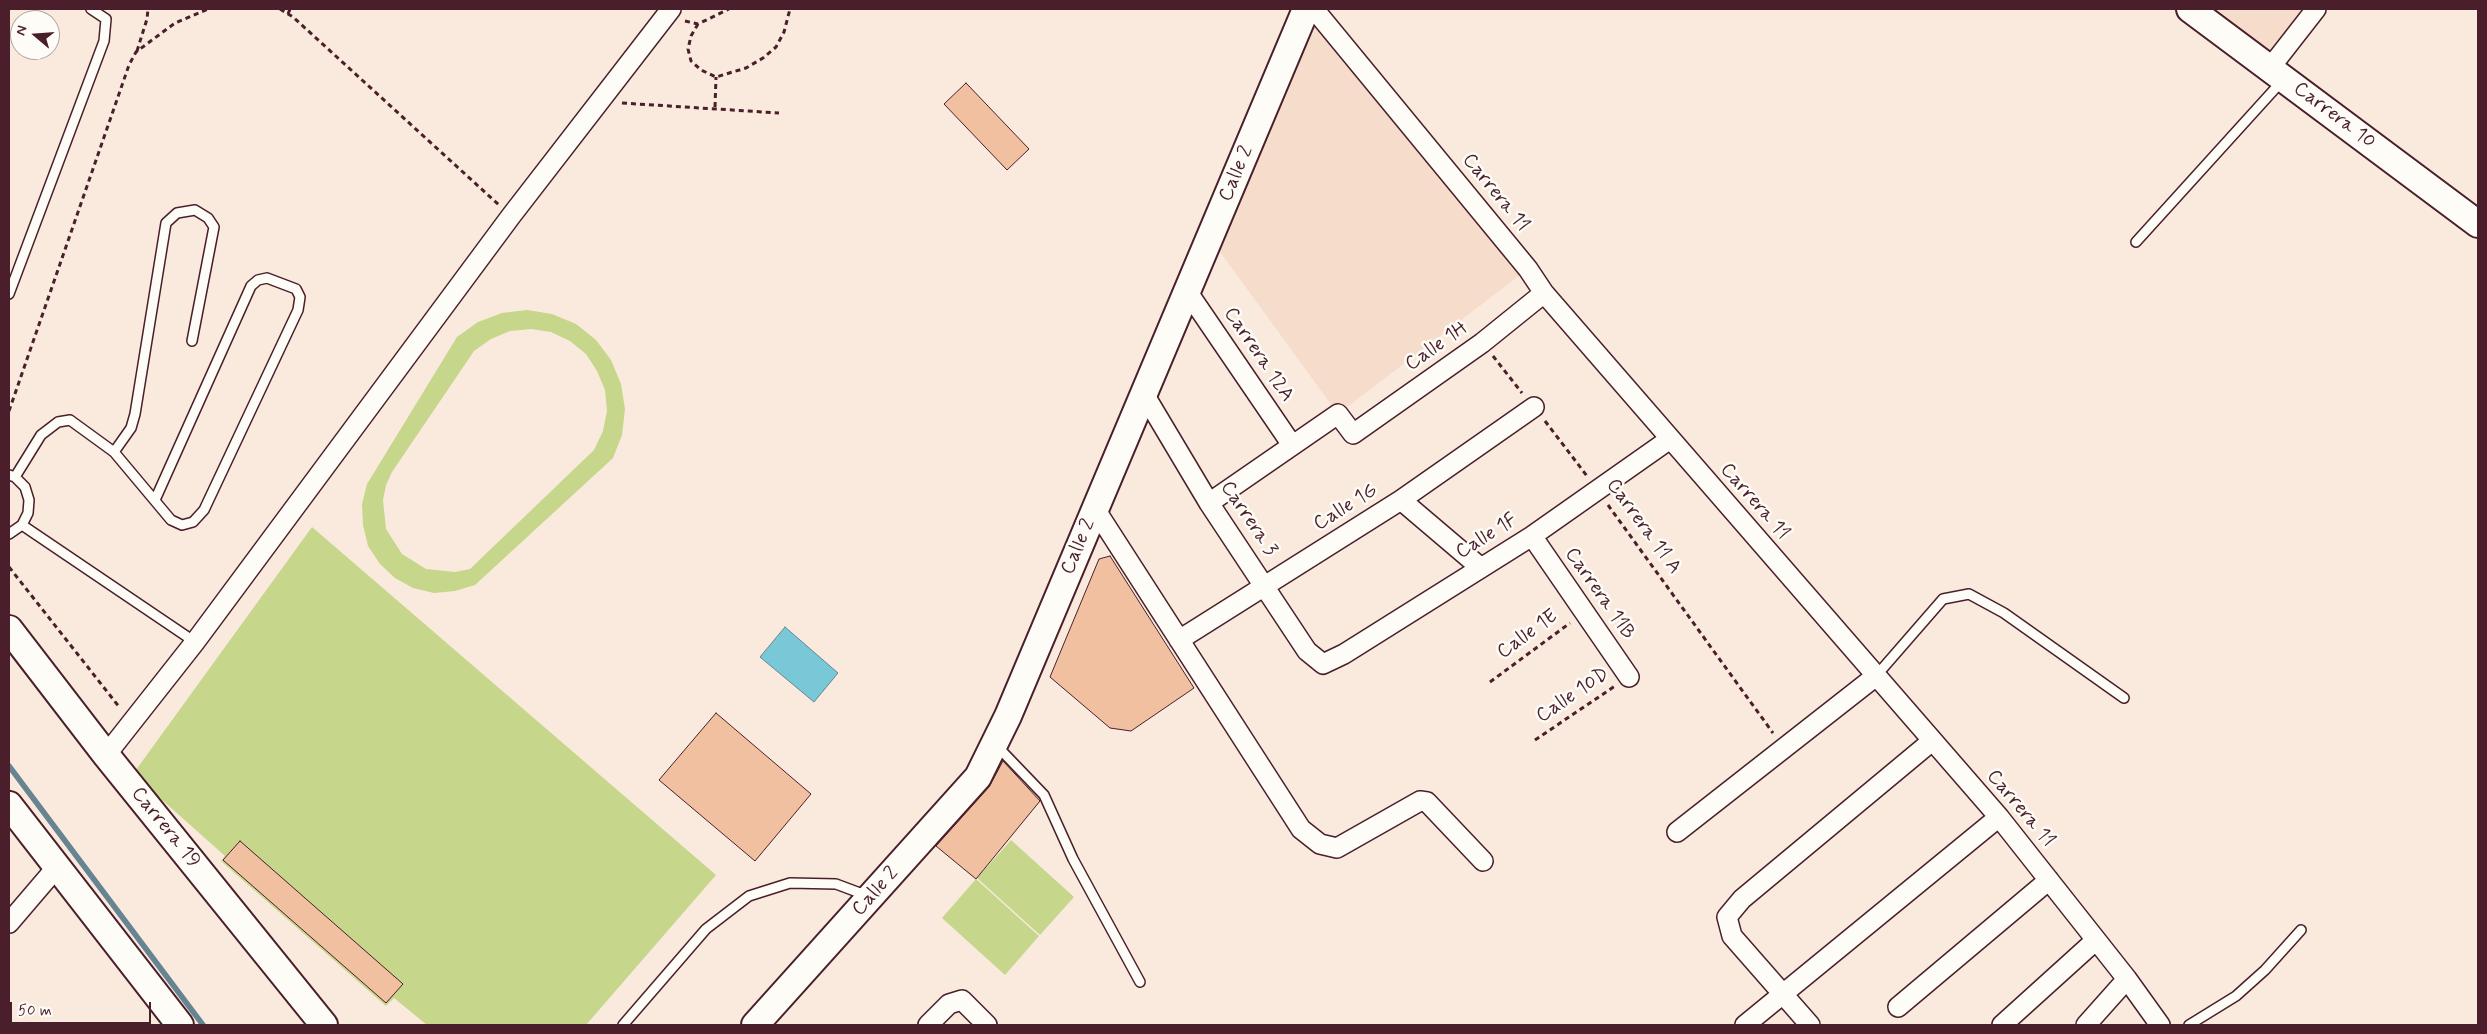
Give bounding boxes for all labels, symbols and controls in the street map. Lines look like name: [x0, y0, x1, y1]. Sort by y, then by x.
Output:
north arrow: [10, 10, 60, 60]
text: N: [12, 23, 32, 38]
street label: Carrera 10: [2288, 77, 2380, 155]
street label: Calle 2: [1215, 143, 1259, 205]
street label: Carrera 11: [1456, 149, 1534, 237]
street label: Carrera 12A: [1218, 303, 1298, 407]
street label: Calle 1H: [1401, 317, 1473, 377]
street label: Carrera 11: [1714, 459, 1794, 545]
street label: Carrera 11 A: [1600, 474, 1686, 580]
street label: Carrera 3: [1214, 477, 1282, 561]
street label: Calle 1G: [1310, 479, 1382, 537]
street label: Calle 1F: [1452, 509, 1522, 565]
street label: Calle 2: [1057, 516, 1101, 578]
street label: Carrera 11B: [1559, 543, 1639, 645]
street label: Calle 1E: [1493, 605, 1563, 665]
street label: Calle 10D: [1532, 663, 1614, 729]
street label: Carrera 11: [1981, 765, 2059, 853]
street label: Carrera 19: [125, 783, 205, 873]
street label: Calle 2: [848, 862, 904, 922]
scale bar: [12, 992, 154, 1024]
text: 50 m: [18, 1001, 52, 1021]

